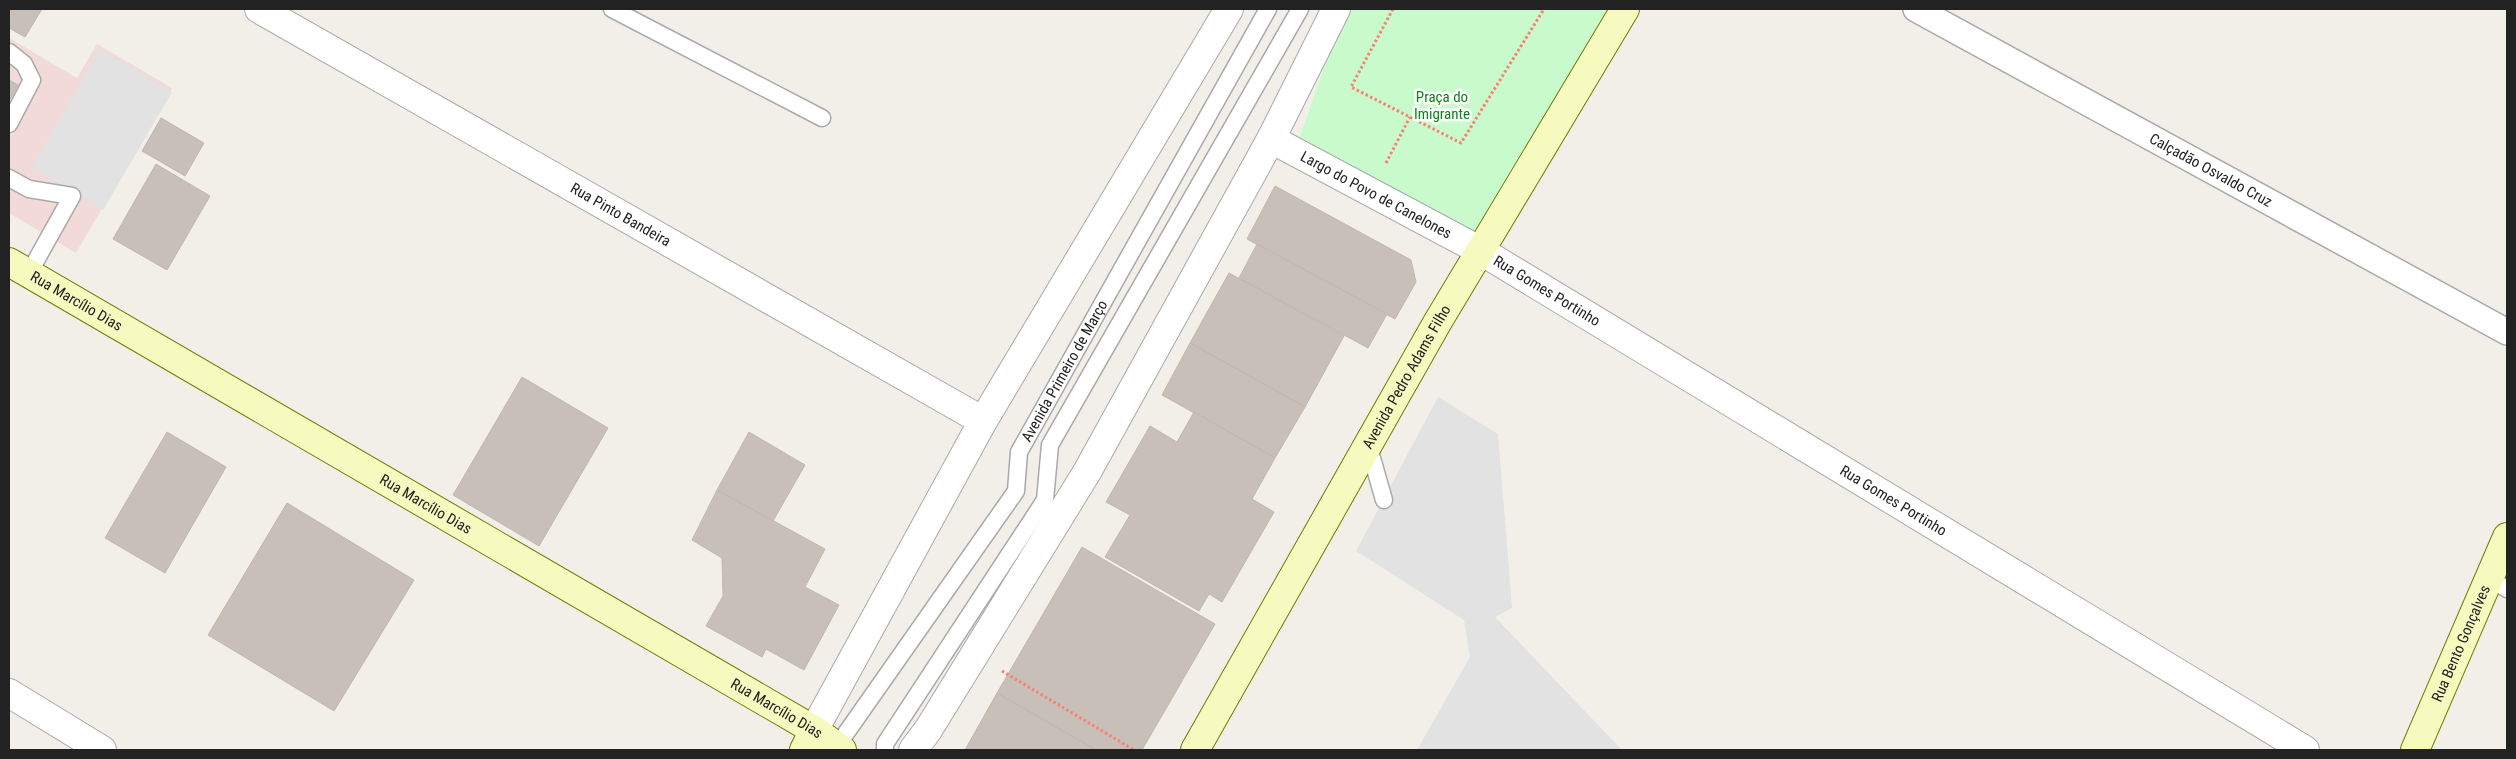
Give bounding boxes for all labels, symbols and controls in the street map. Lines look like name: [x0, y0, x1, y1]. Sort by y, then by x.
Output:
park label: Praça do Imigrante: [1414, 88, 1470, 123]
street label: Calçadão Osvaldo Cruz: [2146, 129, 2275, 211]
street label: Largo do Povo de Canelones: [1297, 147, 1455, 243]
street label: Rua Pinto Bandeira: [567, 179, 674, 250]
street label: Rua Gomes Portinho: [1490, 252, 1604, 330]
street label: Rua Marcílio Dias: [27, 267, 126, 335]
street label: Avenida Primeiro de Março: [1018, 297, 1111, 445]
street label: Avenida Pedro Adams Filho: [1359, 302, 1455, 452]
street label: Rua Gomes Portinho: [1837, 461, 1950, 540]
street label: Rua Marcílio Dias: [377, 471, 475, 538]
street label: Rua Bento Gonçalves: [2428, 582, 2494, 705]
street label: Rua Marcílio Dias: [728, 675, 826, 742]

